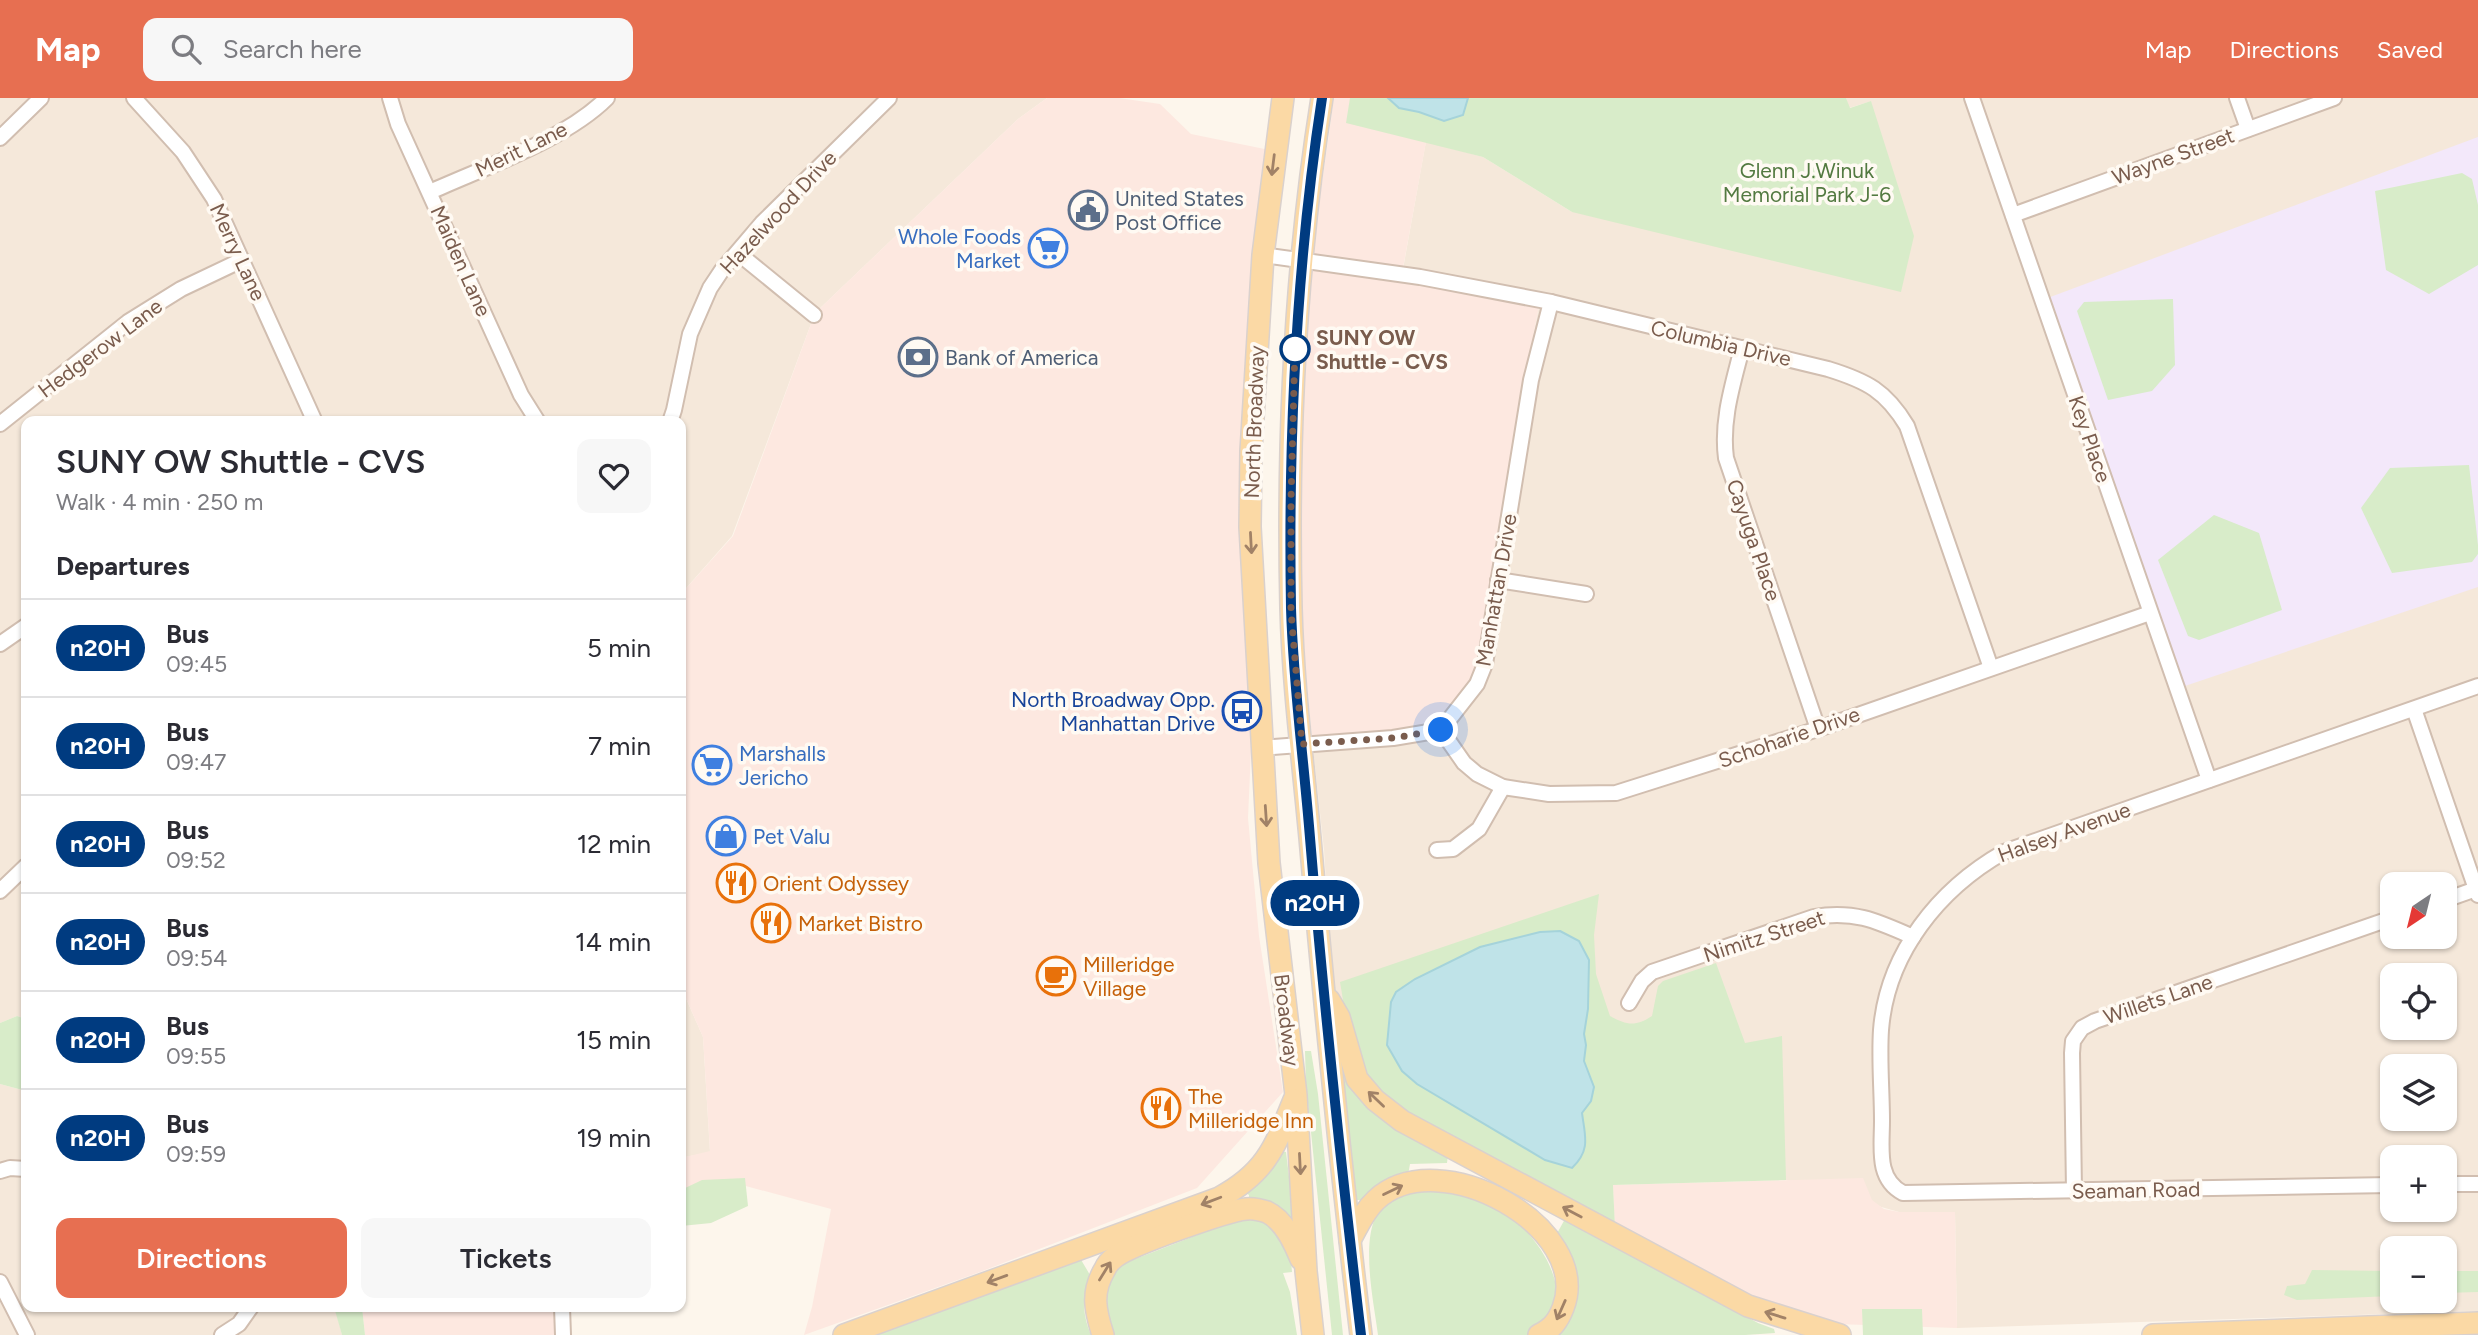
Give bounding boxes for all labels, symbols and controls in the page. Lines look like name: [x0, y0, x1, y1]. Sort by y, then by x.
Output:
search box: [143, 18, 633, 81]
text: Map: [35, 30, 101, 69]
icon: search: [167, 30, 205, 68]
text: Search here: [223, 33, 362, 65]
text: Map: [2145, 35, 2191, 64]
text: Directions: [2229, 35, 2339, 64]
text: Saved: [2377, 35, 2443, 64]
street label: Merit Lane: [471, 116, 571, 182]
street label: Wayne Street: [2109, 122, 2238, 190]
street label: Hazelwood Drive: [714, 145, 842, 279]
one-way arrow: [1266, 154, 1279, 176]
park label: Glenn J.Winuk Memorial Park J-6: [1723, 158, 1891, 207]
place label: United States Post Office: [1115, 186, 1244, 235]
public building icon: United States Post Office: [1067, 189, 1109, 231]
street label: Merry Lane: [205, 199, 271, 305]
street label: Maiden Lane: [425, 202, 497, 320]
place label: Whole Foods Market: [898, 224, 1021, 273]
supermarket icon: Whole Foods Market: [1027, 227, 1069, 269]
street label: Hedgerow Lane: [33, 293, 167, 403]
street label: Columbia Drive: [1648, 315, 1794, 371]
place label: SUNY OW Shuttle - CVS: [1316, 325, 1448, 374]
marker: SUNY OW Shuttle - CVS: [1280, 334, 1310, 364]
bank icon: Bank of America: [897, 336, 939, 378]
place label: Bank of America: [945, 345, 1098, 370]
street label: North Broadway: [1239, 345, 1269, 499]
street label: Key Place: [2063, 392, 2117, 486]
button: heart: [577, 439, 651, 513]
text: SUNY OW Shuttle - CVS: [56, 442, 425, 481]
street label: Cayuga Place: [1722, 476, 1786, 604]
text: Walk · 4 min · 250 m: [56, 488, 263, 516]
street label: Manhattan Drive: [1470, 512, 1522, 668]
one-way arrow: [1245, 531, 1258, 554]
text: Departures: [56, 550, 190, 582]
text: Bus: [166, 618, 209, 650]
text: 5 min: [587, 632, 651, 664]
text: n20H: [70, 633, 131, 662]
text: 09:45: [166, 650, 227, 678]
place label: North Broadway Opp. Manhattan Drive: [1011, 687, 1215, 736]
bus stop icon: North Broadway Opp. Manhattan Drive: [1221, 690, 1263, 732]
street label: Schoharie Drive: [1715, 701, 1863, 773]
your location: [1423, 712, 1458, 747]
text: Bus: [166, 716, 209, 748]
text: 7 min: [588, 730, 651, 762]
text: n20H: [70, 731, 131, 760]
place label: Marshalls Jericho: [739, 741, 826, 790]
supermarket icon: Marshalls Jericho: [691, 744, 733, 786]
text: 09:47: [166, 748, 226, 776]
street label: Halsey Avenue: [1994, 796, 2134, 868]
one-way arrow: [1260, 804, 1273, 827]
text: Bus: [166, 814, 209, 846]
shop icon: Pet Valu: [705, 815, 747, 857]
place label: Pet Valu: [753, 824, 830, 849]
text: 12 min: [577, 828, 651, 860]
text: n20H: [70, 829, 131, 858]
text: 09:52: [166, 846, 226, 874]
restaurant icon: Orient Odyssey: [715, 862, 757, 904]
place label: Orient Odyssey: [763, 871, 909, 896]
north arrow: [2380, 872, 2457, 948]
map controls: [2380, 872, 2457, 1313]
line badge: n20H: [1266, 880, 1364, 926]
text: n20H: [1284, 888, 1346, 917]
restaurant icon: Market Bistro: [750, 902, 792, 944]
street label: Nimitz Street: [1700, 905, 1828, 967]
place label: Market Bistro: [798, 911, 923, 936]
text: Bus: [166, 912, 209, 944]
text: 14 min: [575, 926, 651, 958]
text: n20H: [70, 927, 131, 956]
text: 09:54: [166, 944, 227, 972]
place label: Milleridge Village: [1083, 952, 1174, 1001]
cafe icon: Milleridge Village: [1035, 955, 1077, 997]
button: locate: [2380, 963, 2457, 1040]
street label: Willets Lane: [2100, 969, 2216, 1029]
street label: Broadway: [1269, 972, 1305, 1068]
text: Bus: [166, 1010, 209, 1042]
text: 15 min: [576, 1024, 651, 1056]
text: n20H: [70, 1025, 131, 1054]
text: 09:55: [166, 1042, 226, 1070]
button: layers: [2380, 1054, 2457, 1131]
place label: The Milleridge Inn: [1188, 1084, 1314, 1133]
restaurant icon: The Milleridge Inn: [1140, 1087, 1182, 1129]
one-way arrow: [1367, 1091, 1384, 1108]
text: Bus: [166, 1108, 209, 1140]
text: 19 min: [576, 1122, 651, 1154]
text: n20H: [70, 1123, 131, 1152]
text: 09:59: [166, 1140, 226, 1168]
button: +: [2380, 1145, 2457, 1222]
one-way arrow: [1294, 1152, 1307, 1175]
street label: Seaman Road: [2071, 1176, 2201, 1204]
one-way arrow: [1382, 1183, 1403, 1196]
one-way arrow: [1200, 1196, 1222, 1208]
one-way arrow: [1562, 1205, 1583, 1218]
button: Directions: [56, 1218, 347, 1298]
button: Tickets: [361, 1218, 651, 1298]
button: −: [2380, 1236, 2457, 1313]
one-way arrow: [1098, 1262, 1113, 1281]
one-way arrow: [987, 1274, 1009, 1286]
one-way arrow: [1554, 1299, 1567, 1321]
one-way arrow: [1764, 1307, 1786, 1320]

